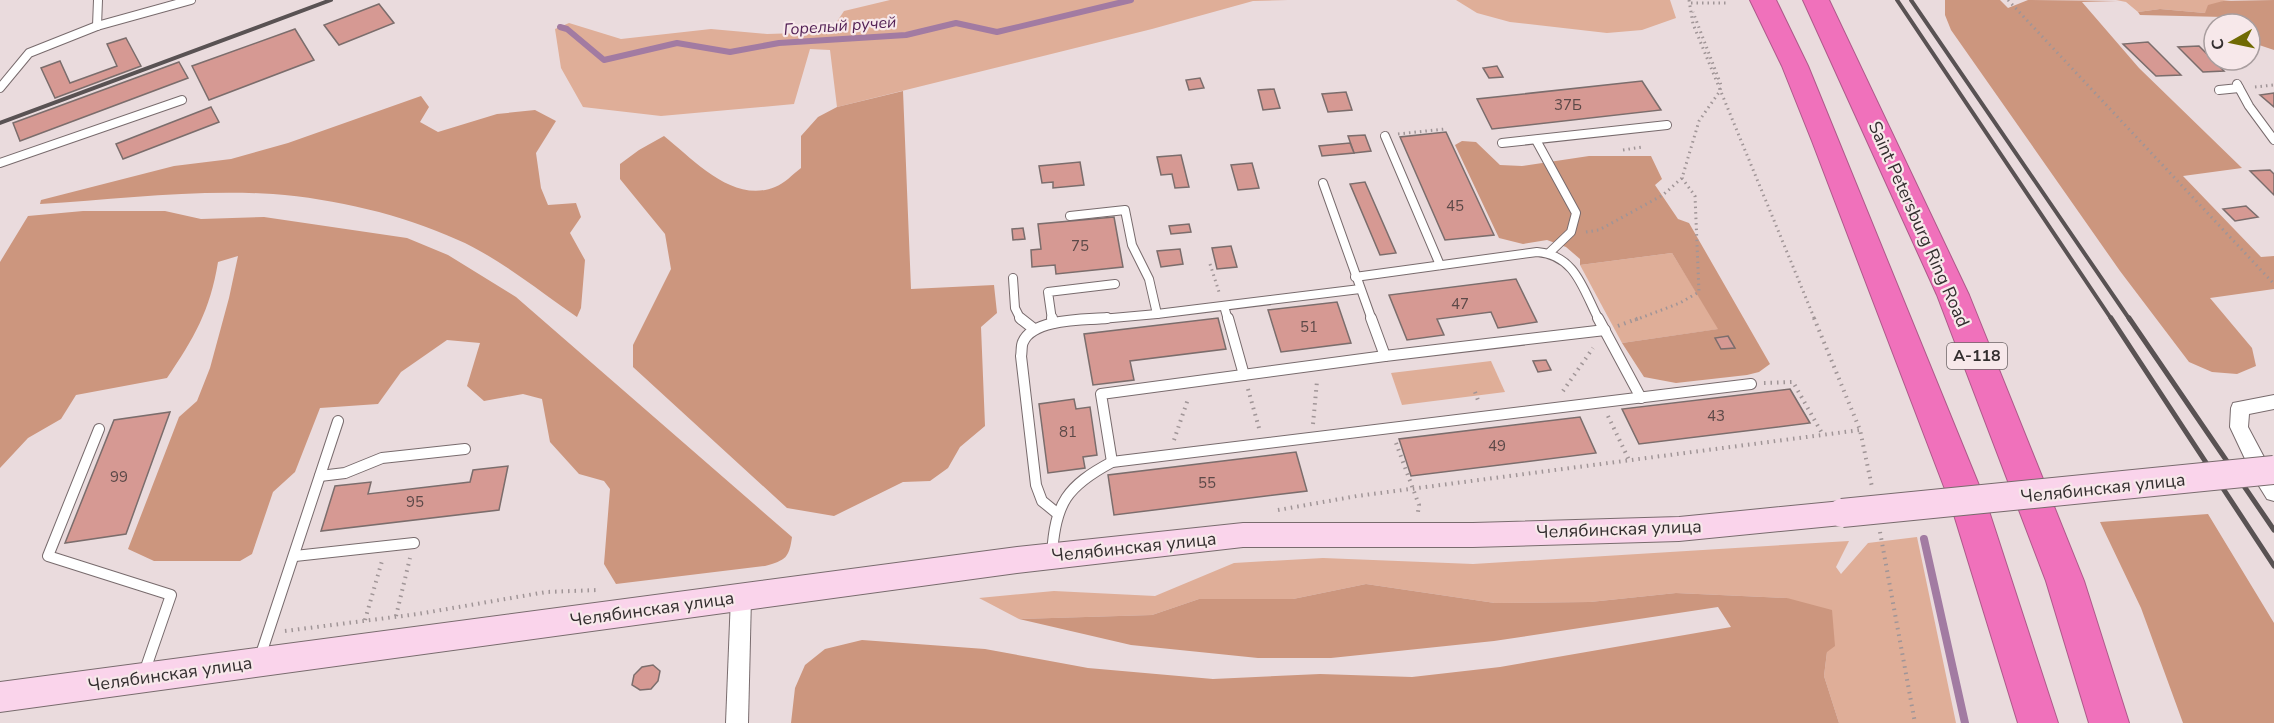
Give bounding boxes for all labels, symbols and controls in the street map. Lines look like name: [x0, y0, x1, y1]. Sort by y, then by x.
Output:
water label: Горелый ручей: [783, 11, 897, 41]
north arrow: [2202, 12, 2262, 72]
text: С: [2206, 37, 2230, 51]
house number: 37Б: [1554, 95, 1582, 115]
street label: Saint Petersburg Ring Road: [1863, 117, 1975, 331]
house number: 45: [1446, 196, 1464, 216]
house number: 75: [1071, 236, 1089, 256]
house number: 47: [1451, 294, 1469, 314]
house number: 51: [1300, 317, 1318, 337]
road number: А-118: [1947, 343, 2007, 369]
house number: 43: [1707, 406, 1725, 426]
house number: 81: [1059, 422, 1077, 442]
house number: 49: [1488, 436, 1506, 456]
house number: 99: [110, 467, 128, 487]
street label: Челябинская улица: [2019, 467, 2187, 509]
house number: 55: [1198, 473, 1216, 493]
house number: 95: [406, 492, 424, 512]
street label: Челябинская улица: [1536, 514, 1702, 544]
street label: Челябинская улица: [1050, 526, 1218, 568]
street label: Челябинская улица: [568, 586, 736, 632]
street label: Челябинская улица: [86, 651, 254, 697]

